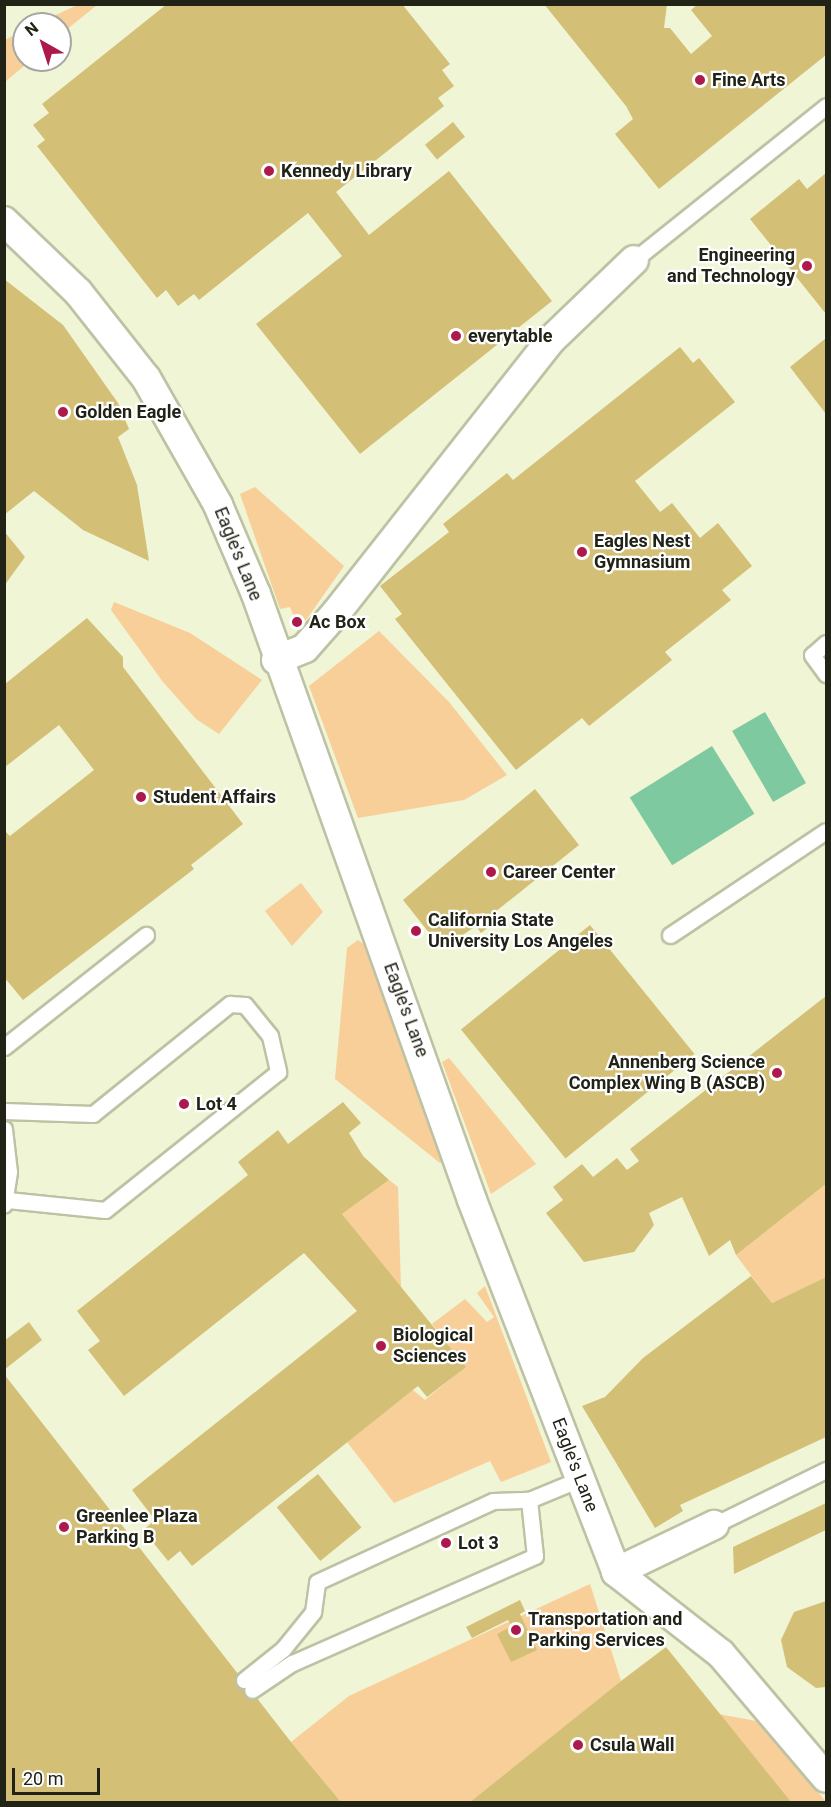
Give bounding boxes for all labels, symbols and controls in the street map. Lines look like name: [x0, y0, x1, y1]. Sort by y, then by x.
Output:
north arrow: [12, 12, 72, 72]
text: N: [21, 18, 42, 40]
place label: Fine Arts: [712, 69, 785, 91]
marker: Fine Arts: [693, 73, 707, 87]
place label: Kennedy Library: [281, 160, 412, 182]
marker: Kennedy Library: [262, 164, 276, 178]
place label: Engineering and Technology: [667, 245, 795, 288]
marker: Engineering and Technology: [800, 259, 814, 273]
place label: everytable: [468, 325, 552, 347]
marker: everytable: [449, 329, 463, 343]
place label: Golden Eagle: [75, 401, 181, 423]
marker: Golden Eagle: [56, 405, 70, 419]
street label: Eagle's Lane: [209, 504, 267, 604]
place label: Eagles Nest Gymnasium: [594, 531, 690, 574]
marker: Eagles Nest Gymnasium: [575, 545, 589, 559]
place label: Ac Box: [309, 611, 366, 633]
marker: Ac Box: [290, 615, 304, 629]
place label: Student Affairs: [153, 786, 276, 808]
marker: Student Affairs: [134, 790, 148, 804]
place label: Career Center: [503, 861, 615, 883]
marker: Career Center: [484, 865, 498, 879]
place label: California State University Los Angeles: [428, 910, 613, 952]
marker: California State University Los Angeles: [409, 924, 423, 938]
street label: Eagle's Lane: [379, 960, 433, 1060]
place label: Annenberg Science Complex Wing B (ASCB): [569, 1052, 765, 1094]
marker: Annenberg Science Complex Wing B (ASCB): [770, 1066, 784, 1080]
place label: Lot 4: [196, 1093, 237, 1115]
marker: Lot 4: [177, 1097, 191, 1111]
place label: Biological Sciences: [393, 1325, 473, 1368]
marker: Biological Sciences: [374, 1339, 388, 1353]
street label: Eagle's Lane: [547, 1415, 603, 1515]
place label: Greenlee Plaza Parking B: [76, 1506, 198, 1549]
marker: Greenlee Plaza Parking B: [57, 1520, 71, 1534]
place label: Lot 3: [458, 1532, 499, 1554]
marker: Lot 3: [439, 1536, 453, 1550]
place label: Transportation and Parking Services: [528, 1609, 682, 1652]
marker: Transportation and Parking Services: [509, 1623, 523, 1637]
place label: Csula Wall: [590, 1734, 675, 1756]
marker: Csula Wall: [571, 1738, 585, 1752]
scale bar: [15, 1756, 104, 1794]
text: 20 m: [23, 1768, 63, 1789]

